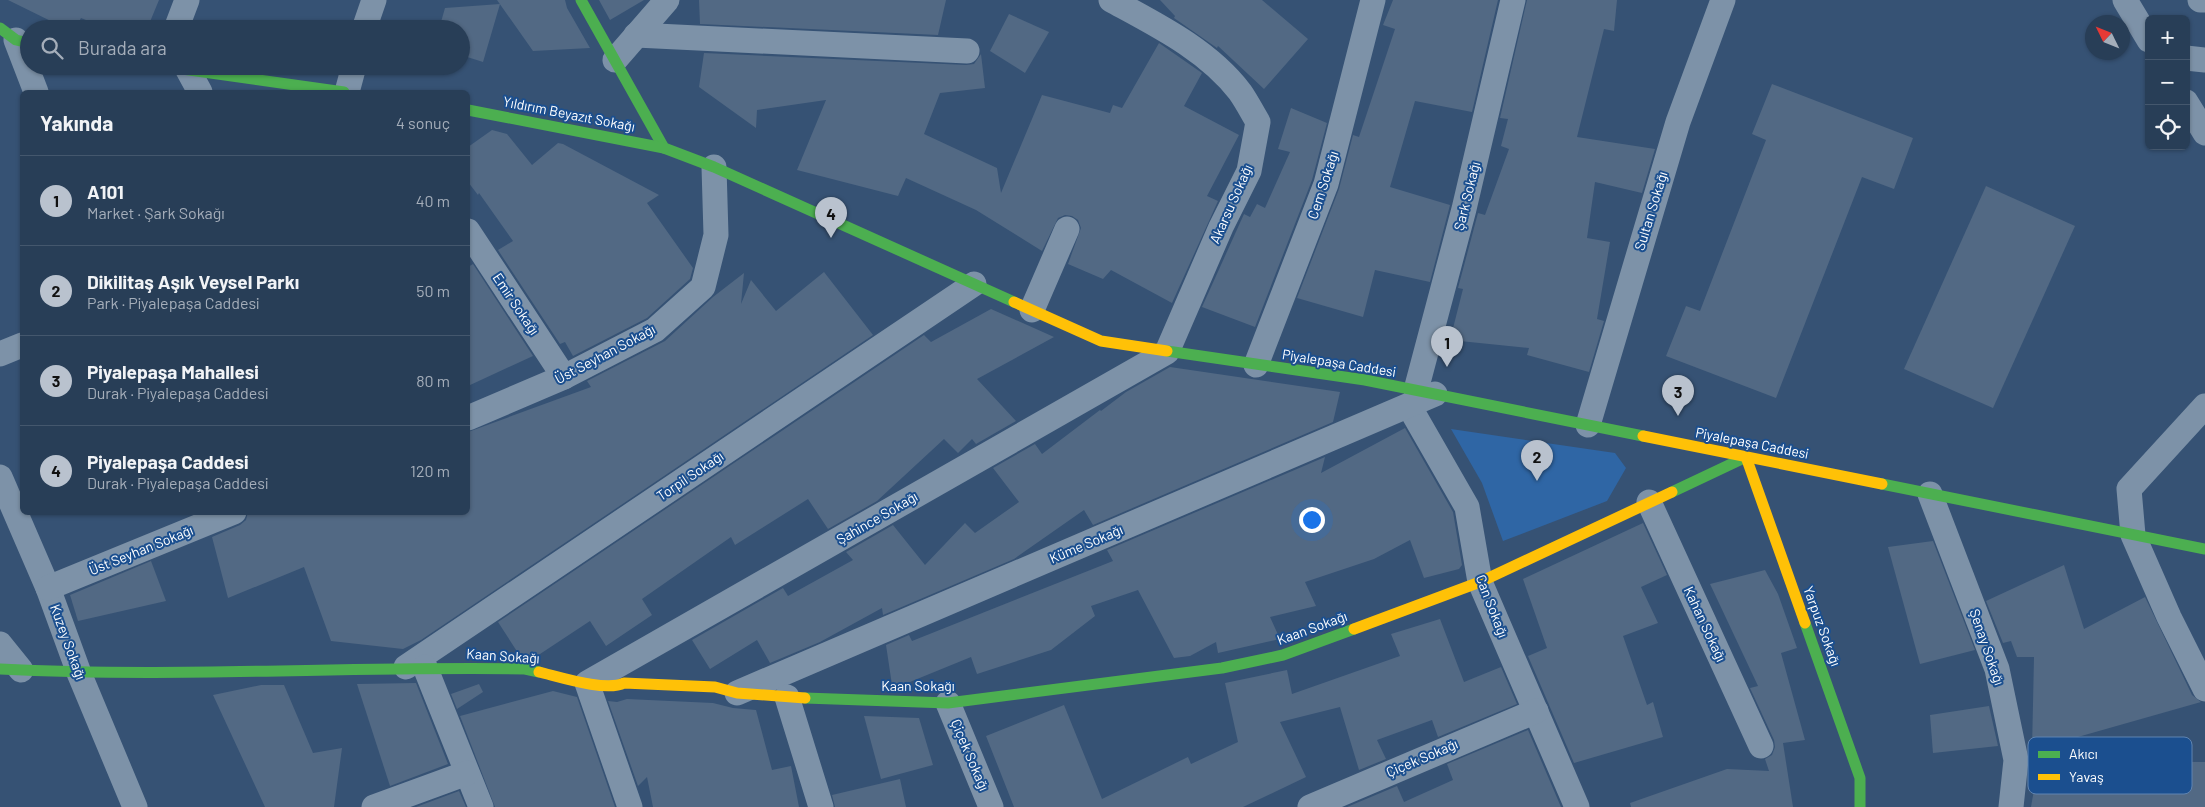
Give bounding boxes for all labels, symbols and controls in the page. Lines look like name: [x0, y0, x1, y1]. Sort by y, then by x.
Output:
north arrow: [2085, 15, 2130, 60]
map controls: [2145, 15, 2190, 150]
button: +: [2145, 15, 2190, 60]
search box: [20, 20, 470, 75]
icon: search: [38, 34, 66, 62]
text: Burada ara: [78, 36, 167, 59]
button: −: [2145, 60, 2190, 105]
street label: Yıldırım Beyazıt Sokağı: [502, 92, 637, 135]
button: locate: [2145, 105, 2190, 150]
text: Yakında: [40, 110, 113, 135]
text: 4 sonuç: [396, 113, 450, 132]
street label: Cem Sokağı: [1304, 149, 1342, 221]
street label: Şark Sokağı: [1450, 160, 1483, 232]
street label: Akarsu Sokağı: [1206, 162, 1256, 246]
street label: Sultan Sokağı: [1630, 169, 1671, 252]
text: A101: [87, 180, 124, 203]
text: 1: [53, 191, 59, 210]
text: 40 m: [416, 191, 450, 210]
pin: 4: [815, 197, 847, 238]
text: Market · Şark Sokağı: [87, 203, 225, 222]
street label: Emir Sokağı: [489, 269, 543, 338]
text: Dikilitaş Aşık Veysel Parkı: [87, 270, 299, 293]
text: 2: [52, 281, 60, 300]
text: 50 m: [416, 281, 450, 300]
text: Park · Piyalepaşa Caddesi: [87, 293, 260, 312]
street label: Üst Seyhan Sokağı: [552, 320, 658, 387]
pin: 1: [1431, 326, 1463, 367]
street label: Piyalepaşa Caddesi: [1281, 345, 1397, 380]
text: Piyalepaşa Mahallesi: [87, 360, 259, 383]
text: 3: [52, 371, 60, 390]
text: 80 m: [416, 371, 450, 390]
pin: 3: [1662, 375, 1694, 416]
text: Durak · Piyalepaşa Caddesi: [87, 383, 268, 402]
street label: Piyalepaşa Caddesi: [1694, 423, 1810, 462]
pin: 2: [1521, 440, 1553, 481]
street label: Torpil Sokağı: [653, 447, 726, 504]
text: Piyalepaşa Caddesi: [87, 450, 249, 473]
text: 4: [51, 461, 61, 480]
text: 120 m: [410, 461, 450, 480]
text: Durak · Piyalepaşa Caddesi: [87, 473, 268, 492]
street label: Şahince Sokağı: [833, 487, 920, 548]
your location: [1299, 507, 1325, 533]
street label: Küme Sokağı: [1047, 520, 1125, 567]
street label: Üst Seyhan Sokağı: [86, 521, 195, 578]
street label: Can Sokağı: [1473, 572, 1512, 640]
street label: Kahan Sokağı: [1681, 583, 1730, 664]
street label: Yarpuz Sokağı: [1800, 583, 1845, 668]
street label: Kuzey Sokağı: [47, 602, 90, 682]
street label: Şenay Sokağı: [1966, 606, 2009, 687]
street label: Kaan Sokağı: [1274, 607, 1349, 648]
street label: Kaan Sokağı: [466, 644, 540, 667]
street label: Kaan Sokağı: [881, 677, 955, 694]
street label: Çiçek Sokağı: [948, 716, 993, 793]
street label: Çiçek Sokağı: [1383, 735, 1460, 780]
legend: [2028, 737, 2192, 794]
text: Akıcı: [2069, 745, 2098, 762]
text: Yavaş: [2069, 768, 2104, 785]

